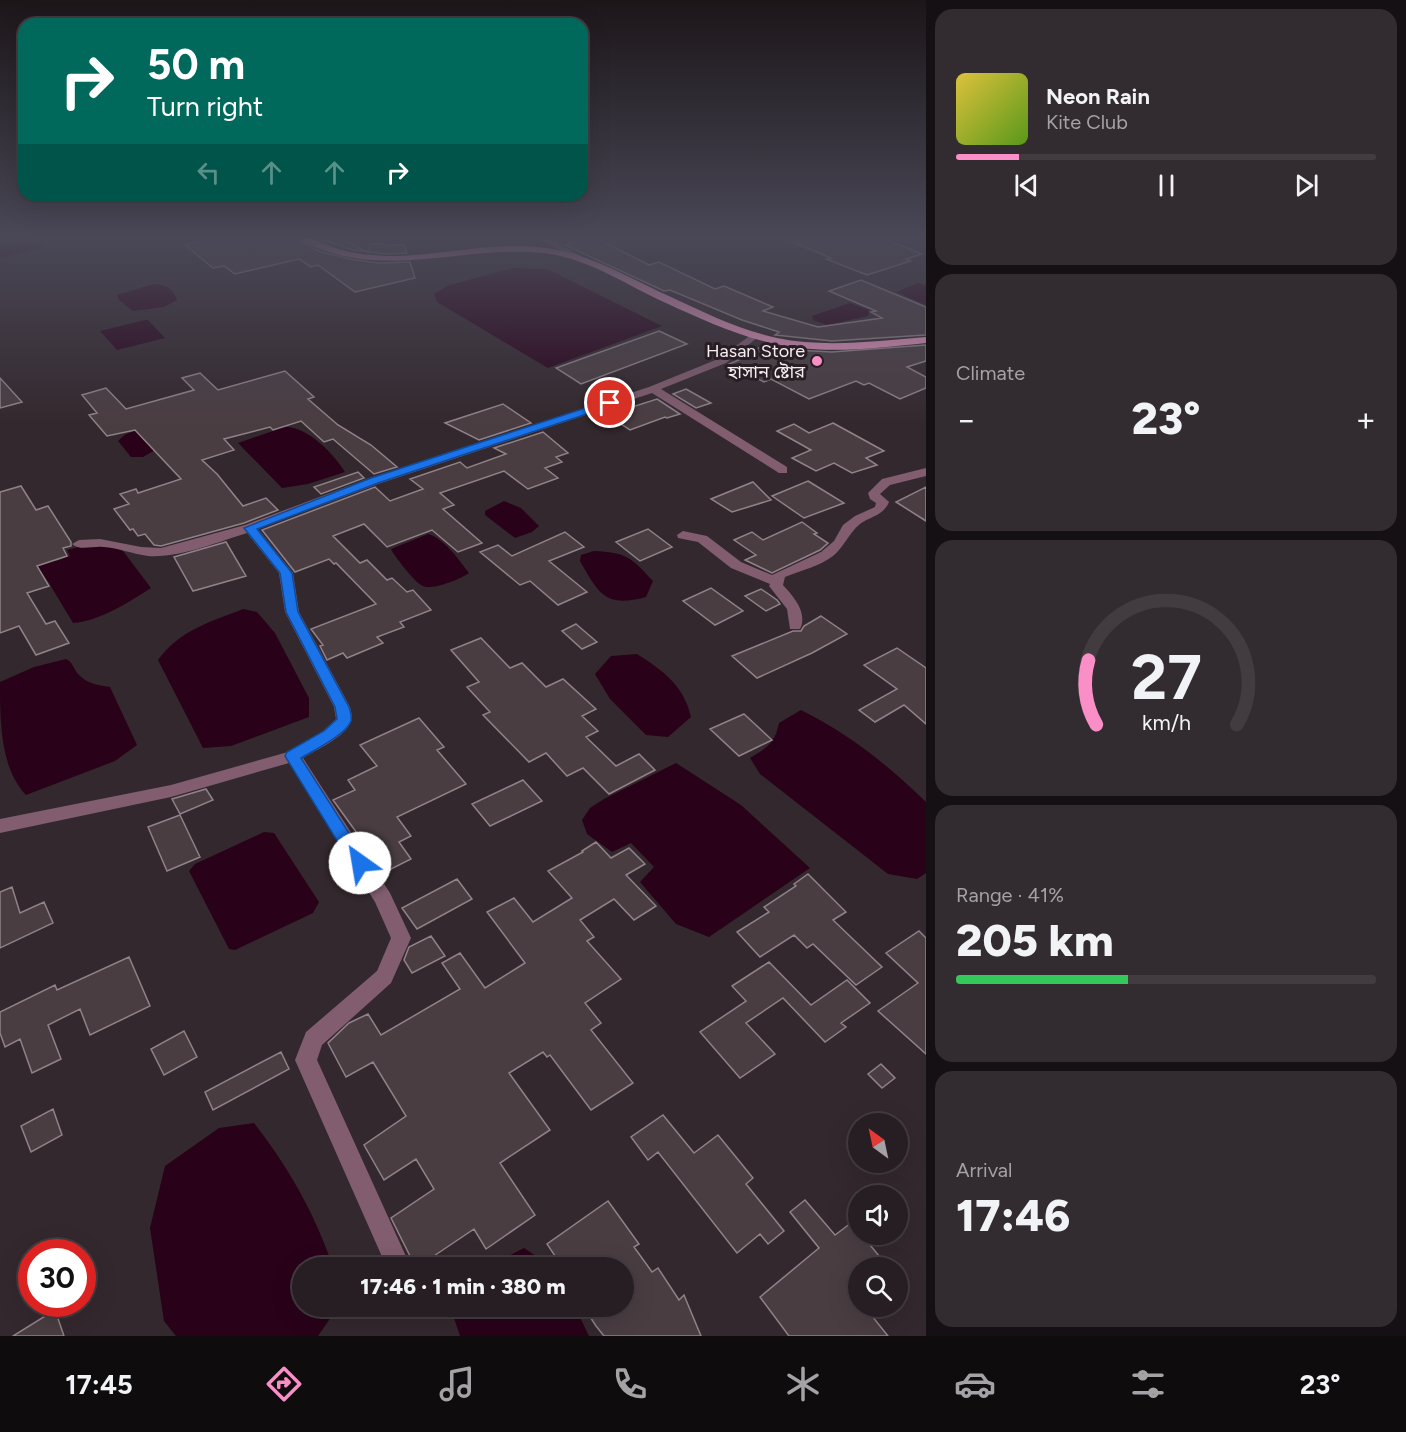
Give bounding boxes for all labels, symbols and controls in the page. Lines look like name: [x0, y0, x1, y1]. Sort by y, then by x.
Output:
text: 50 m: [147, 39, 245, 90]
icon: right: [48, 42, 126, 120]
text: Neon Rain: [1046, 83, 1150, 110]
text: Turn right: [147, 90, 263, 123]
text: Kite Club: [1046, 110, 1128, 134]
icon: left: [192, 156, 225, 189]
icon: ahead: [255, 156, 288, 189]
icon: ahead: [318, 156, 351, 189]
icon: right: [381, 156, 414, 189]
icon: previous: [1010, 169, 1043, 202]
icon: pause: [1150, 169, 1183, 202]
icon: next: [1290, 169, 1323, 202]
place label: Hasan Store হাসান ষ্টোর: [706, 340, 805, 383]
marker: Hasan Store হাসান ষ্টোর: [810, 354, 824, 368]
text: Climate: [956, 361, 1025, 385]
pin: [584, 377, 635, 428]
icon: arrive: [593, 386, 626, 419]
text: 23°: [1132, 391, 1200, 445]
text: −: [956, 400, 977, 439]
text: +: [1355, 400, 1376, 439]
text: 27: [1131, 640, 1201, 715]
text: km/h: [1142, 710, 1190, 735]
position arrow: [328, 831, 392, 895]
text: Range · 41%: [956, 883, 1064, 907]
text: 205 km: [956, 913, 1114, 967]
north arrow: [848, 1113, 908, 1173]
map controls: [848, 1113, 908, 1317]
text: Arrival: [956, 1158, 1012, 1182]
button: sound: [848, 1185, 908, 1245]
text: 17:46: [956, 1188, 1070, 1242]
speed limit sign: 30: [18, 1239, 96, 1317]
button: search: [848, 1257, 908, 1317]
text: 17:46 · 1 min · 380 m: [360, 1273, 566, 1300]
icon: directions: [263, 1363, 305, 1405]
icon: music: [436, 1363, 478, 1405]
icon: phone: [609, 1363, 651, 1405]
icon: climate: [782, 1363, 824, 1405]
icon: car: [954, 1363, 996, 1405]
icon: filters: [1127, 1363, 1169, 1405]
text: 17:45: [65, 1368, 133, 1401]
text: 23°: [1300, 1368, 1341, 1401]

